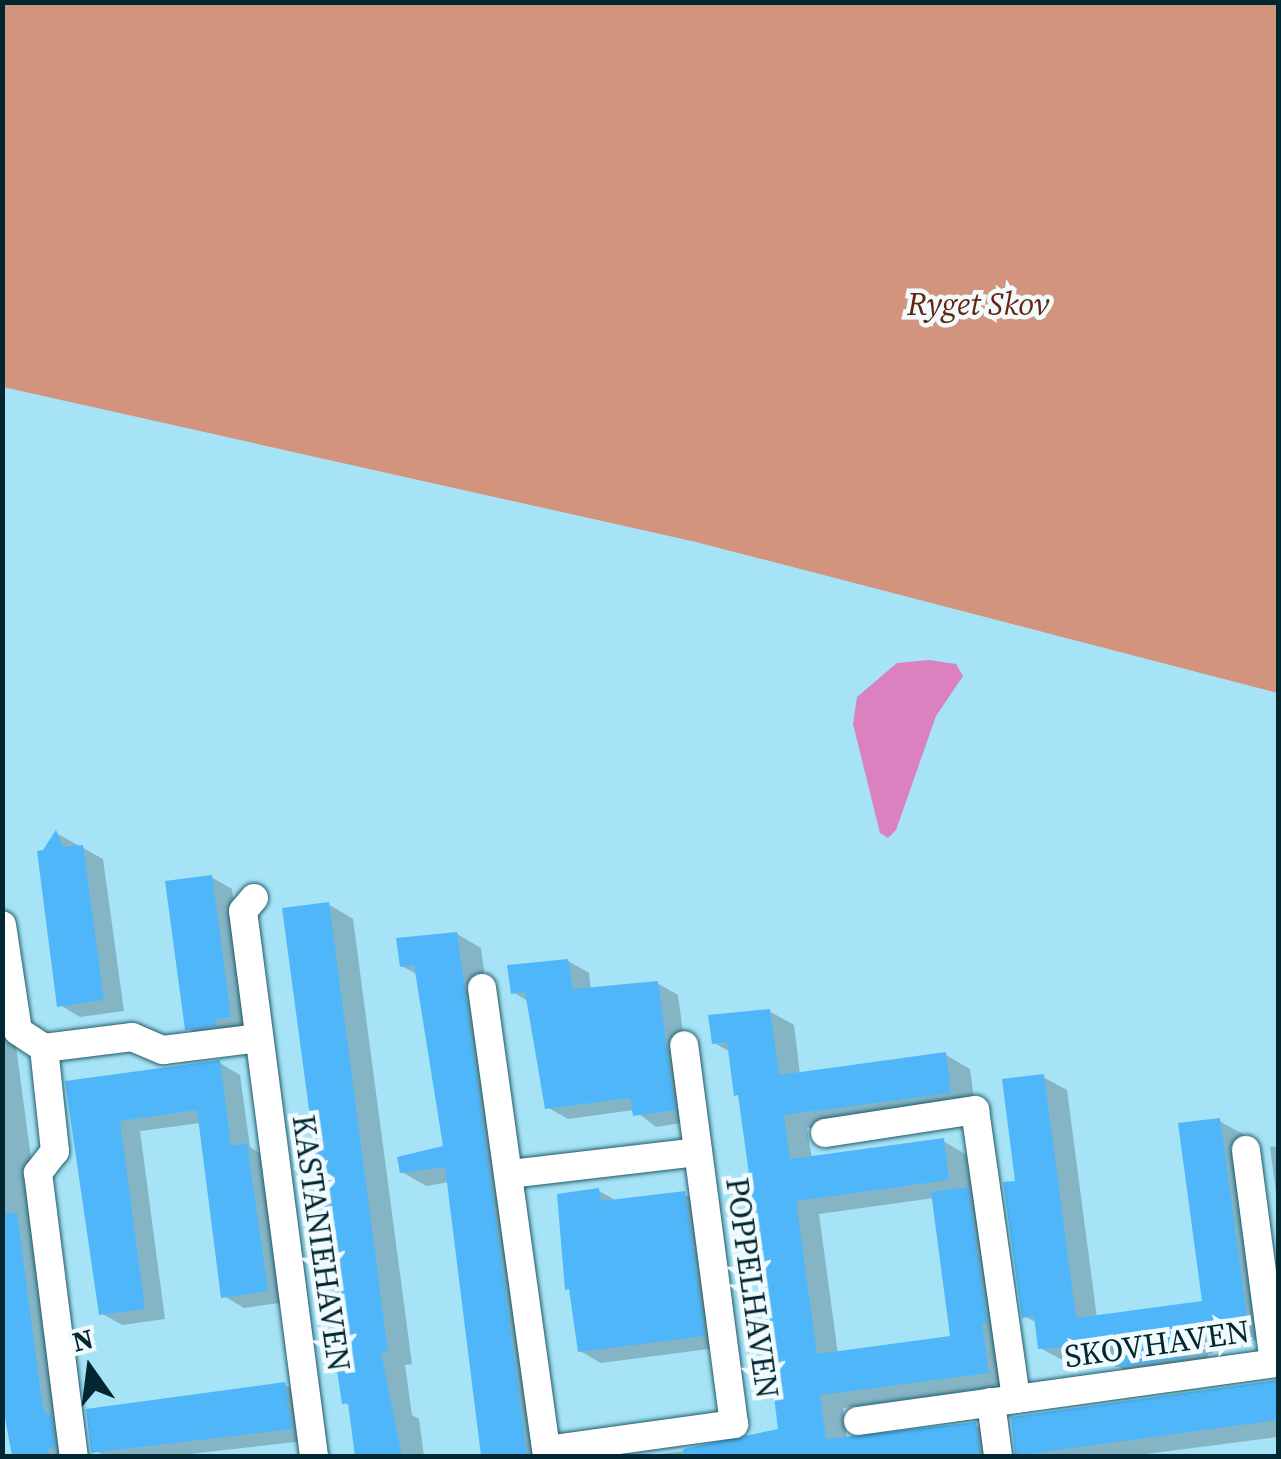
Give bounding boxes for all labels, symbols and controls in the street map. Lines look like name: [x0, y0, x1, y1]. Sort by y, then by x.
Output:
park label: Ryget Skov: [907, 285, 1049, 323]
street label: KASTANIEHAVEN: [284, 1112, 358, 1374]
street label: POPPELHAVEN: [717, 1175, 787, 1401]
street label: SKOVHAVEN: [1062, 1312, 1252, 1376]
north arrow: [40, 1319, 140, 1419]
text: N: [68, 1319, 97, 1361]

